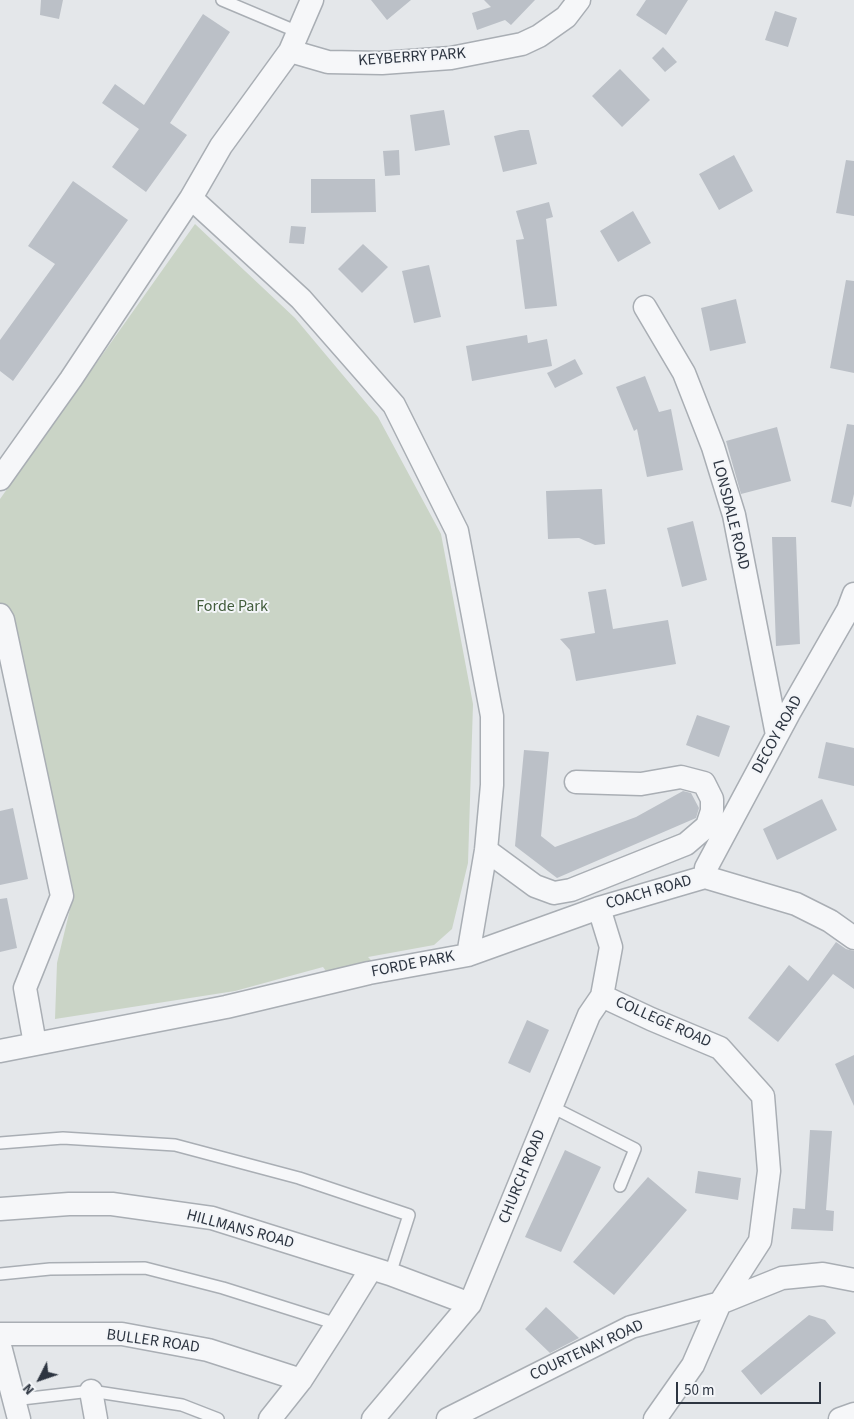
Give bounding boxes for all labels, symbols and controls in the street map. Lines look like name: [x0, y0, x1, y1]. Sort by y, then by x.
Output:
street label: KEYBERRY PARK: [358, 45, 466, 71]
street label: LONSDALE ROAD: [707, 458, 753, 572]
park label: Forde Park: [196, 597, 268, 617]
street label: DECOY ROAD: [749, 693, 807, 777]
street label: COACH ROAD: [604, 872, 694, 914]
street label: FORDE PARK: [370, 948, 456, 982]
street label: COLLEGE ROAD: [612, 993, 714, 1053]
street label: CHURCH ROAD: [495, 1127, 551, 1227]
street label: HILLMANS ROAD: [184, 1206, 296, 1254]
street label: COURTENAY ROAD: [527, 1316, 647, 1386]
street label: BULLER ROAD: [105, 1326, 201, 1358]
north arrow: [15, 1354, 65, 1404]
scale bar: [679, 1372, 824, 1404]
text: N: [18, 1379, 39, 1399]
text: 50 m: [684, 1380, 714, 1401]

